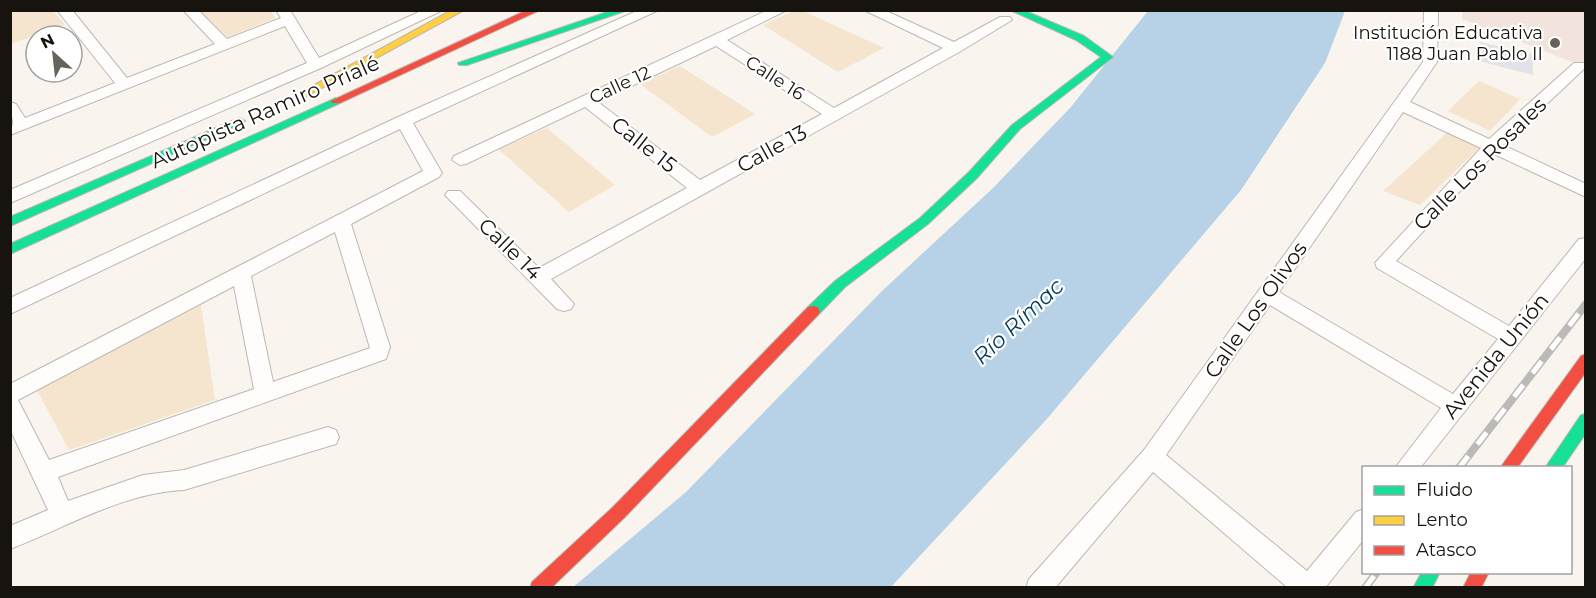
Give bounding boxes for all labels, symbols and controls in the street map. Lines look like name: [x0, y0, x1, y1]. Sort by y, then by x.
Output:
place label: Institución Educativa 1188 Juan Pablo II: [1353, 22, 1543, 65]
north arrow: [24, 24, 84, 84]
text: N: [37, 30, 57, 52]
marker: Institución Educativa 1188 Juan Pablo II: [1548, 36, 1562, 50]
street label: Autopista Ramiro Prialé: [147, 50, 383, 173]
street label: Calle 16: [741, 51, 809, 105]
street label: Calle 12: [586, 61, 654, 109]
street label: Calle Los Rosales: [1408, 92, 1551, 235]
street label: Calle 15: [607, 111, 682, 178]
street label: Calle 13: [732, 119, 811, 178]
street label: Calle 14: [474, 213, 547, 285]
street label: Calle Los Olivos: [1199, 237, 1312, 383]
water label: Río Rímac: [967, 272, 1070, 370]
street label: Avenida Unión: [1437, 288, 1554, 423]
legend: [1362, 466, 1572, 574]
text: Fluido: [1416, 479, 1473, 501]
text: Lento: [1416, 509, 1468, 531]
text: Atasco: [1416, 539, 1476, 561]

